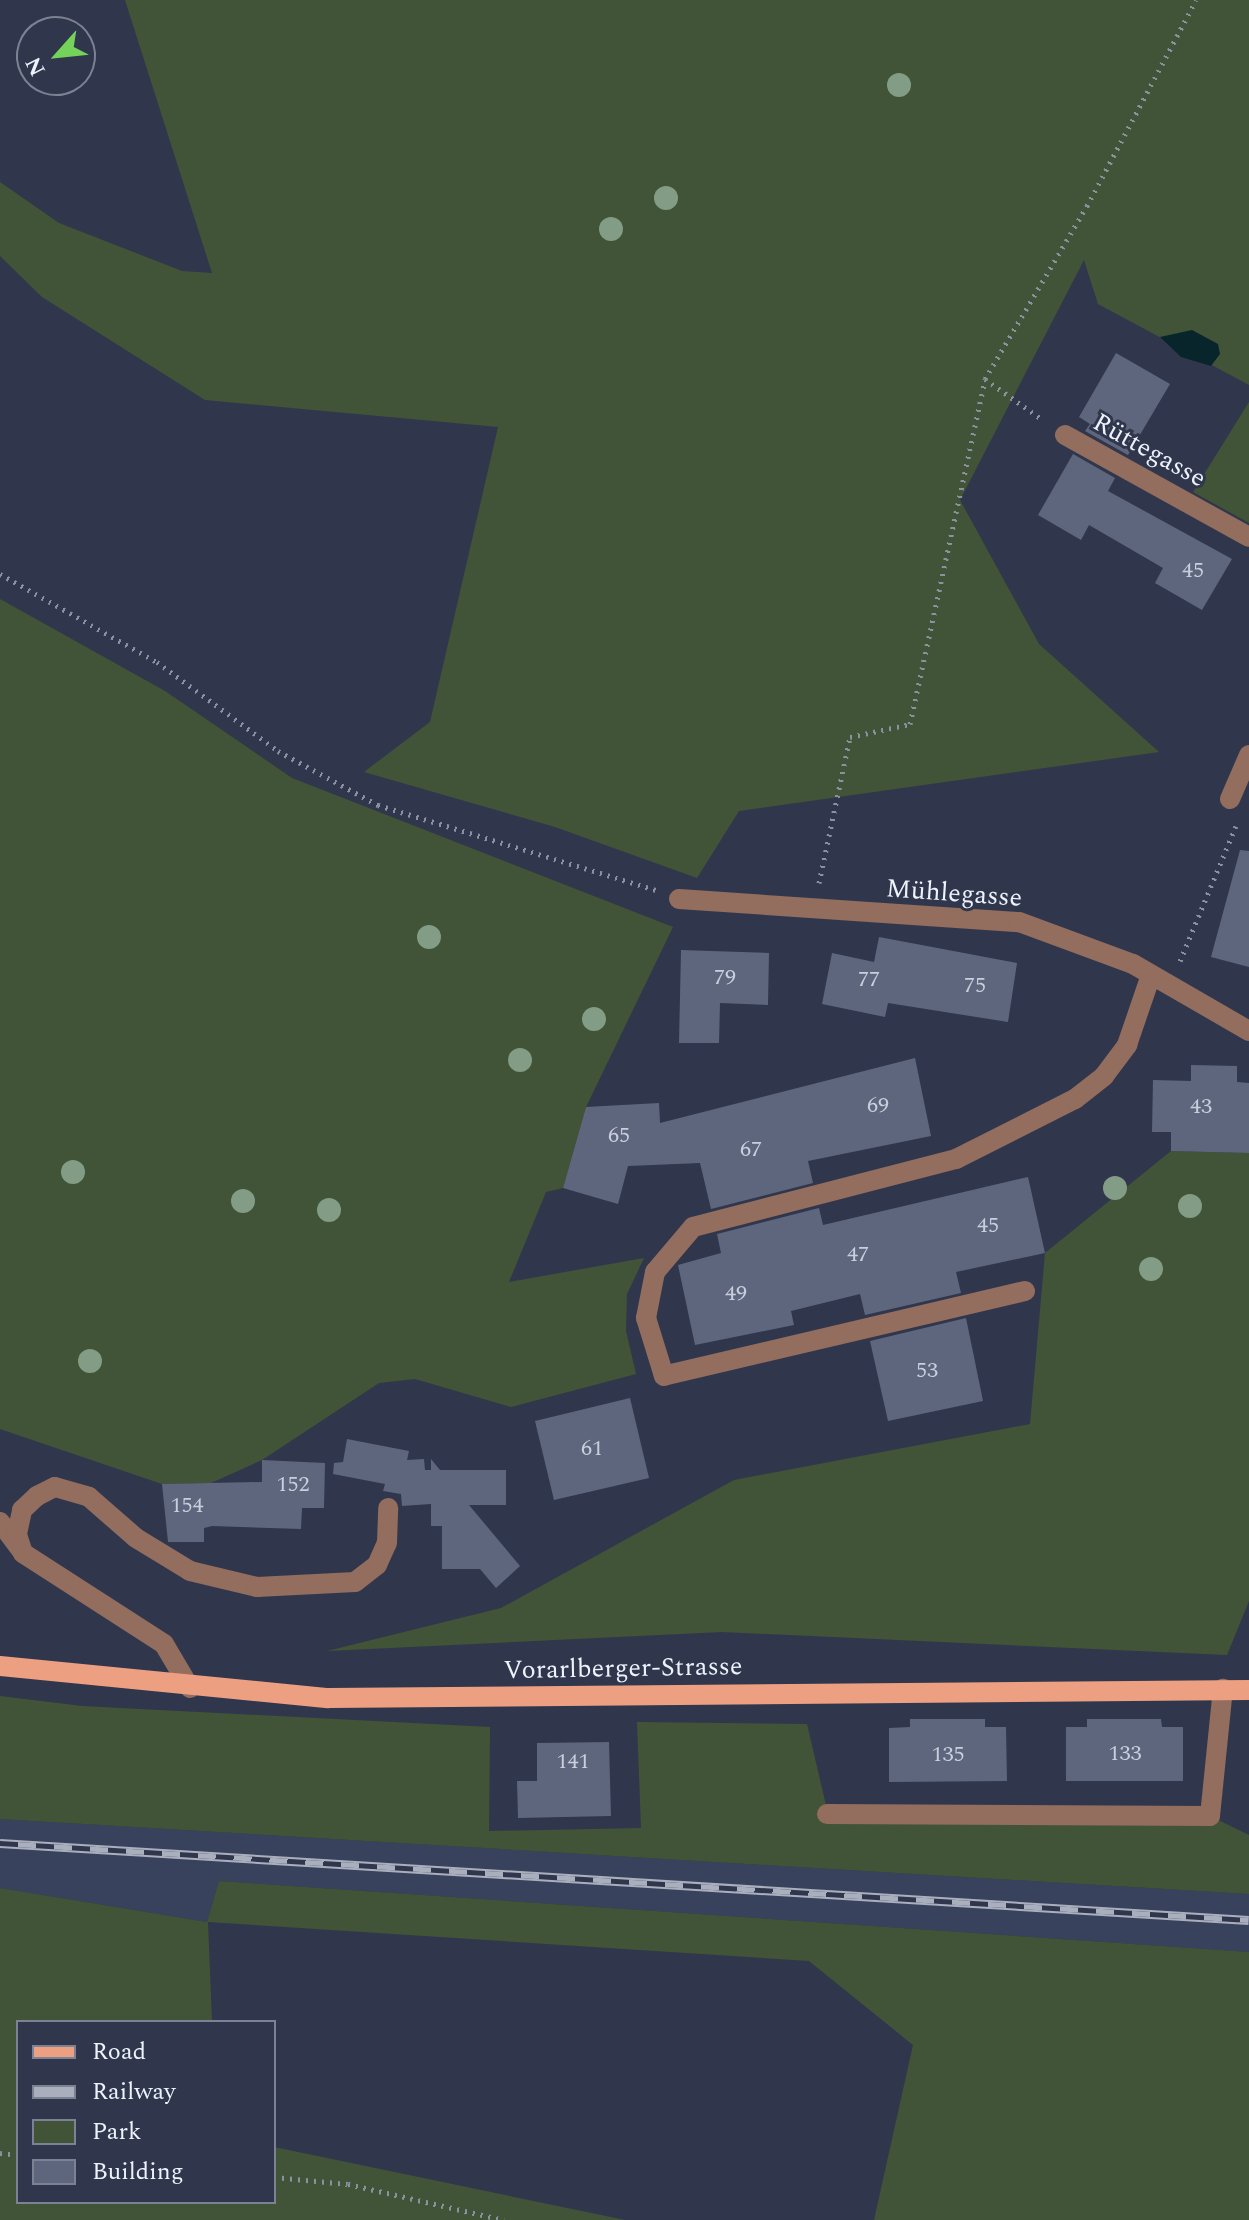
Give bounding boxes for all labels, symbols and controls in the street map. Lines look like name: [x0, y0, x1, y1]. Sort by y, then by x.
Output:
north arrow: [16, 16, 96, 96]
text: N: [17, 51, 55, 82]
street label: Rüttegasse: [1087, 407, 1211, 495]
house number: 45: [1182, 558, 1204, 584]
street label: Mühlegasse: [885, 874, 1023, 914]
house number: 79: [714, 965, 736, 991]
house number: 77: [858, 967, 880, 993]
house number: 75: [964, 973, 986, 999]
house number: 69: [867, 1093, 889, 1119]
house number: 43: [1190, 1094, 1212, 1120]
house number: 65: [608, 1123, 630, 1149]
house number: 67: [740, 1137, 762, 1163]
house number: 45: [977, 1213, 999, 1239]
house number: 47: [847, 1242, 869, 1268]
house number: 49: [725, 1281, 747, 1307]
house number: 53: [916, 1358, 938, 1384]
house number: 61: [581, 1436, 603, 1462]
house number: 152: [277, 1472, 309, 1498]
house number: 154: [171, 1493, 203, 1519]
street label: Vorarlberger-Strasse: [503, 1651, 743, 1687]
house number: 133: [1109, 1741, 1141, 1767]
house number: 135: [932, 1742, 964, 1768]
house number: 141: [557, 1749, 589, 1775]
legend: [16, 2020, 276, 2204]
text: Road: [92, 2034, 146, 2070]
text: Railway: [92, 2074, 176, 2110]
text: Park: [92, 2114, 142, 2150]
text: Building: [92, 2154, 184, 2190]

